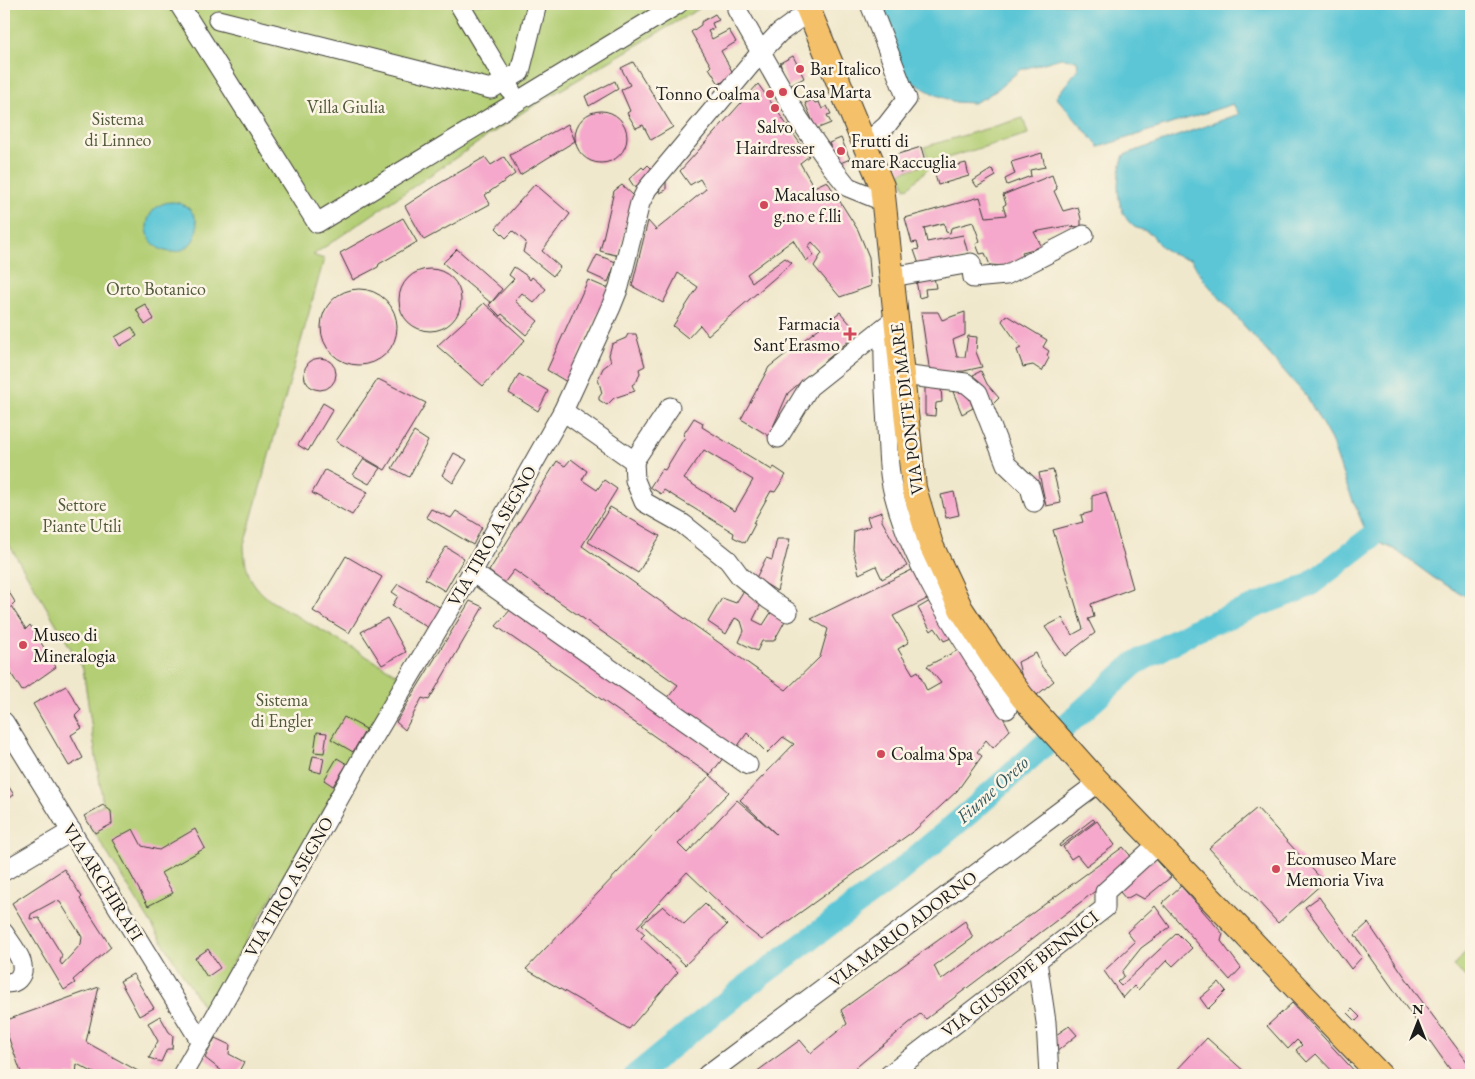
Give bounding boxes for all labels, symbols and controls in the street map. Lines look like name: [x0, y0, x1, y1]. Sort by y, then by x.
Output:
place label: Bar Italico: [810, 57, 881, 80]
marker: Bar Italico: [794, 63, 806, 75]
place label: Casa Marta: [793, 80, 872, 103]
place label: Tonno Coalma: [655, 82, 761, 105]
marker: Casa Marta: [777, 86, 789, 98]
marker: Tonno Coalma: [764, 88, 776, 100]
park label: Villa Giulia: [307, 95, 386, 118]
marker: Salvo Hairdresser: [769, 102, 781, 114]
park label: Sistema di Linneo: [85, 107, 151, 151]
place label: Salvo Hairdresser: [736, 115, 814, 159]
place label: Frutti di mare Raccuglia: [851, 129, 957, 173]
marker: Frutti di mare Raccuglia: [835, 145, 847, 157]
place label: Macaluso g.no e f.lli: [774, 183, 842, 227]
marker: Macaluso g.no e f.lli: [758, 199, 770, 211]
park label: Orto Botanico: [106, 277, 206, 300]
place label: Farmacia Sant'Erasmo: [754, 312, 841, 356]
street label: VIA PONTE DI MARE: [885, 322, 928, 496]
marker: Farmacia Sant'Erasmo: [844, 328, 856, 340]
street label: VIA TIRO A SEGNO: [442, 461, 541, 610]
park label: Settore Piante Utili: [42, 493, 122, 537]
place label: Museo di Mineralogia: [33, 623, 117, 667]
marker: Museo di Mineralogia: [17, 639, 29, 651]
park label: Sistema di Engler: [251, 688, 313, 732]
place label: Coalma Spa: [891, 742, 974, 765]
marker: Coalma Spa: [875, 748, 887, 760]
water label: Fiume Oreto: [950, 750, 1034, 829]
street label: VIA TIRO A SEGNO: [239, 812, 338, 961]
street label: VIA ARCHIRAFI: [58, 819, 149, 945]
place label: Ecomuseo Mare Memoria Viva: [1286, 847, 1396, 891]
marker: Ecomuseo Mare Memoria Viva: [1270, 863, 1282, 875]
street label: VIA MARIO ADORNO: [824, 865, 981, 992]
street label: VIA GIUSEPPE BENNICI: [936, 905, 1103, 1042]
north arrow: [1392, 996, 1442, 1046]
text: N: [1412, 1000, 1424, 1018]

